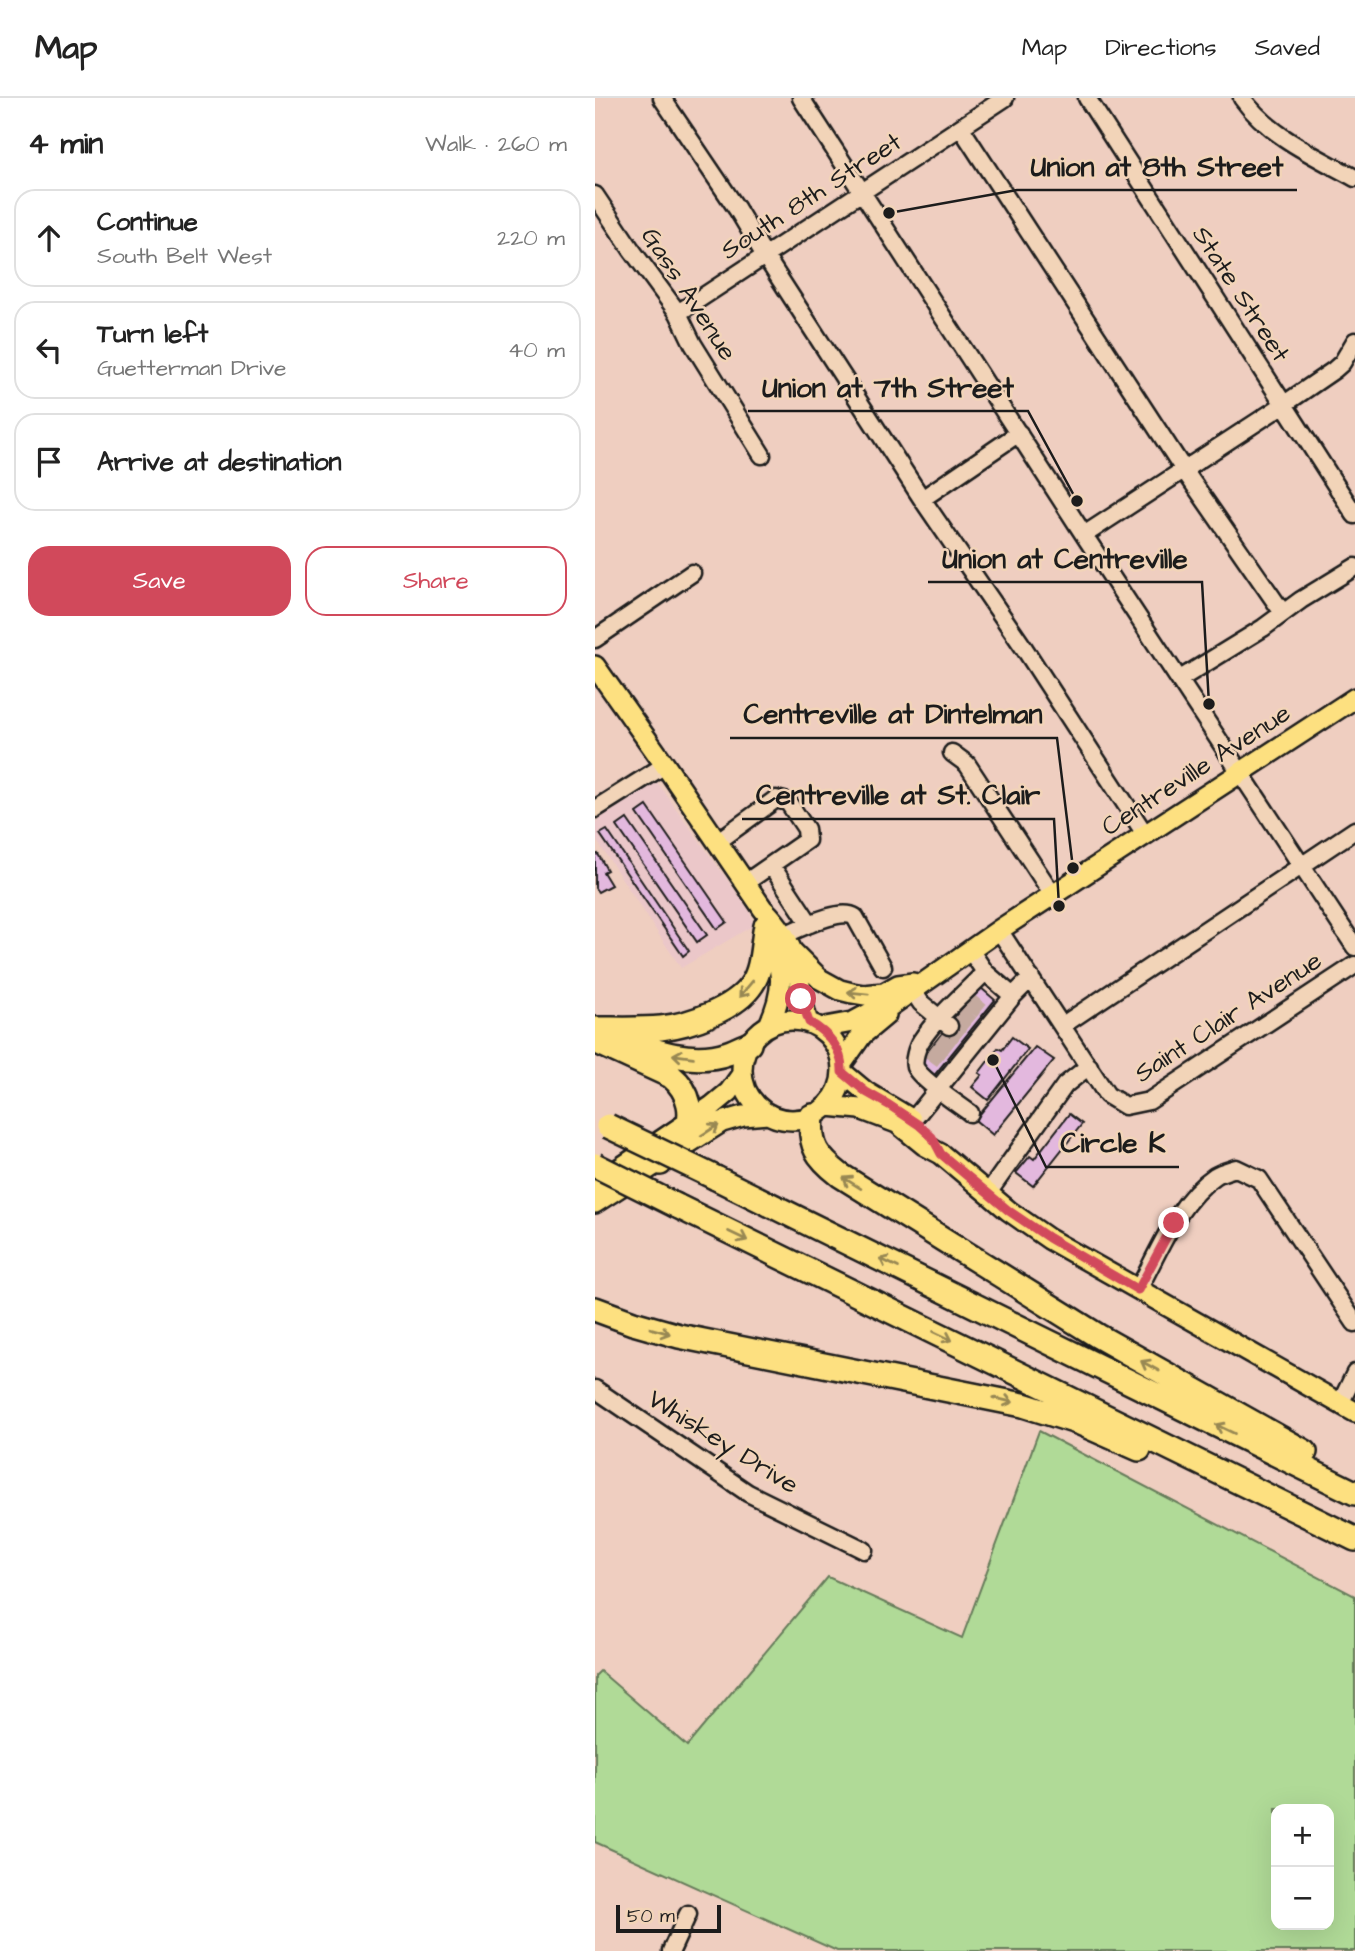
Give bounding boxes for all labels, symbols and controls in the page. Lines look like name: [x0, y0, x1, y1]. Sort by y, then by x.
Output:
text: Map: [35, 25, 97, 71]
text: Map: [1022, 31, 1067, 65]
text: Directions: [1105, 31, 1217, 65]
text: Saved: [1255, 31, 1320, 65]
text: 4 min: [28, 123, 103, 165]
street label: South 8th Street: [713, 124, 909, 268]
text: Walk · 260 m: [425, 128, 567, 160]
callout: Union at 8th Street: [1017, 141, 1297, 190]
text: Union at 8th Street: [1031, 148, 1284, 187]
text: Continue: [97, 204, 198, 240]
icon: ahead: [30, 219, 68, 257]
street label: State Street: [1184, 219, 1299, 369]
street label: Gass Avenue: [632, 220, 746, 368]
text: 220 m: [497, 222, 565, 254]
text: South Belt West: [97, 240, 272, 272]
text: Turn left: [97, 316, 208, 352]
icon: left: [30, 331, 68, 369]
text: 40 m: [508, 334, 565, 366]
text: Guetterman Drive: [97, 352, 287, 384]
callout: Union at 7th Street: [748, 362, 1028, 411]
text: Union at 7th Street: [762, 369, 1015, 408]
icon: arrive: [30, 443, 68, 481]
text: Arrive at destination: [97, 444, 342, 480]
callout: Union at Centreville: [928, 533, 1202, 582]
text: Union at Centreville: [942, 540, 1188, 579]
button: Save: [28, 546, 291, 616]
button: Share: [305, 546, 567, 616]
callout: Centreville at Dintelman: [730, 689, 1057, 738]
text: Centreville at Dintelman: [744, 695, 1042, 734]
street label: Centreville Avenue: [1094, 695, 1298, 845]
callout: Centreville at St. Clair: [742, 770, 1054, 819]
text: Centreville at St. Clair: [756, 776, 1041, 815]
street label: Saint Clair Avenue: [1127, 943, 1329, 1091]
one-way arrow: [738, 980, 754, 998]
route start: [785, 983, 816, 1014]
one-way arrow: [847, 986, 870, 999]
one-way arrow: [672, 1049, 695, 1062]
callout: Circle K: [1046, 1118, 1179, 1167]
one-way arrow: [700, 1123, 720, 1137]
text: Circle K: [1061, 1124, 1167, 1163]
one-way arrow: [842, 1175, 862, 1189]
route end: [1158, 1207, 1189, 1238]
one-way arrow: [727, 1229, 748, 1243]
one-way arrow: [879, 1256, 900, 1270]
one-way arrow: [649, 1325, 671, 1338]
one-way arrow: [932, 1330, 953, 1344]
one-way arrow: [1140, 1359, 1161, 1372]
street label: Whiskey Drive: [640, 1381, 805, 1504]
one-way arrow: [991, 1394, 1014, 1407]
one-way arrow: [1215, 1422, 1236, 1435]
map controls: [1271, 1804, 1334, 1930]
button: +: [1271, 1804, 1334, 1867]
button: −: [1271, 1867, 1334, 1930]
scale bar: [616, 1902, 721, 1934]
text: 50 m: [627, 1903, 675, 1930]

